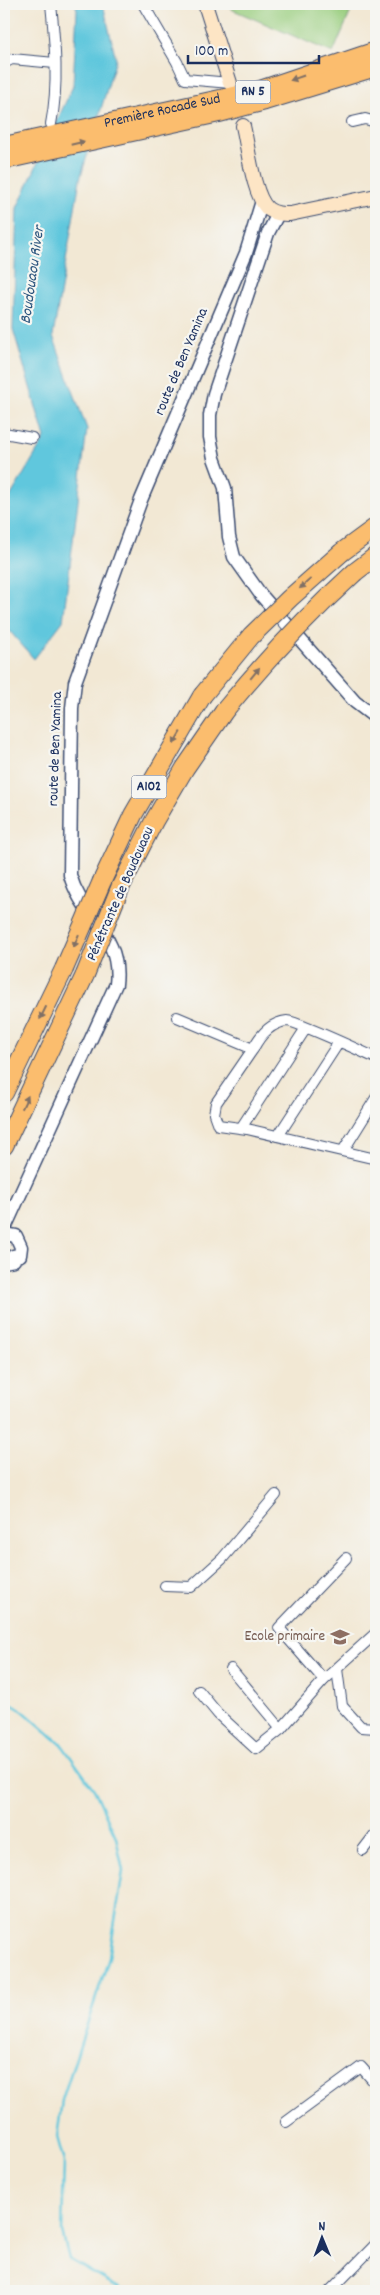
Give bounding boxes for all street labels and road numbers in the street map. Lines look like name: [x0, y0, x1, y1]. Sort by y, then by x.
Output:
road number: RN 5: [236, 80, 270, 104]
street label: Première Rocade Sud: [102, 88, 223, 135]
street label: route de Ben Yamina: [149, 304, 215, 419]
street label: route de Ben Yamina: [43, 690, 69, 807]
road number: A102: [132, 776, 166, 799]
street label: Pénétrante de Boudouaou: [81, 823, 161, 965]

